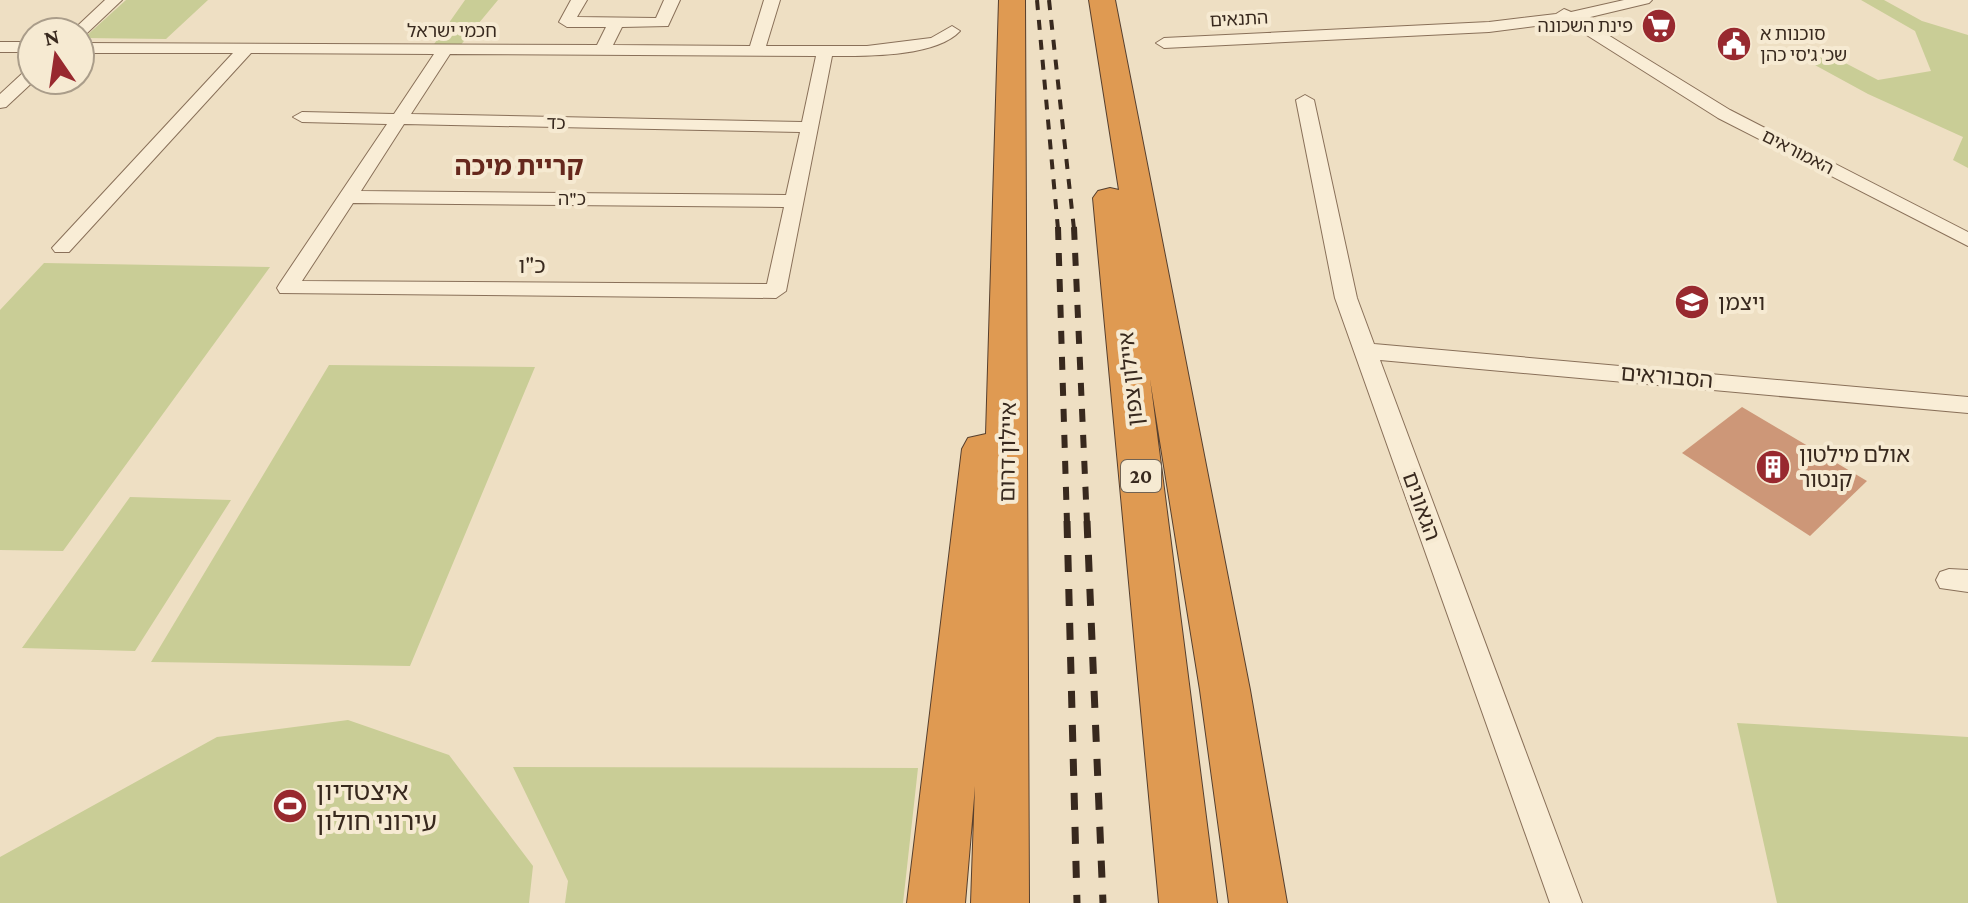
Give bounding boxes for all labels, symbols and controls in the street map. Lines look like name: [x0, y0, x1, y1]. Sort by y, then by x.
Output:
street label: התנאים: [1209, 7, 1269, 31]
supermarket icon: פינת השכונה: [1640, 7, 1678, 45]
north arrow: [16, 16, 96, 96]
place label: פינת השכונה: [1538, 16, 1633, 36]
street label: חכמי ישראל: [407, 21, 497, 41]
text: N: [41, 23, 62, 51]
place label: סוכנות א שכ' ג'סי כהן: [1760, 24, 1847, 65]
public building icon: סוכנות א שכ' ג'סי כהן: [1715, 25, 1753, 63]
street label: כד: [546, 113, 566, 133]
street label: האמוראים: [1759, 126, 1837, 178]
district label: קריית מיכה: [455, 152, 583, 181]
street label: כ"ה: [558, 189, 586, 209]
street label: כ"ו: [519, 253, 545, 278]
school or university icon: ויצמן: [1673, 283, 1711, 321]
place label: ויצמן: [1718, 290, 1765, 315]
street label: איילון צפון: [1113, 330, 1148, 427]
street label: הסבוראים: [1620, 360, 1714, 393]
street label: איילון דרום: [994, 402, 1021, 502]
place label: אולם מילטון קנטור: [1799, 442, 1910, 492]
building icon: אולם מילטון קנטור: [1754, 448, 1792, 486]
road number: 20: [1121, 460, 1161, 492]
street label: הגאונים: [1398, 468, 1445, 544]
place label: איצטדיון עירוני חולון: [316, 777, 437, 836]
sports icon: איצטדיון עירוני חולון: [271, 787, 309, 825]

